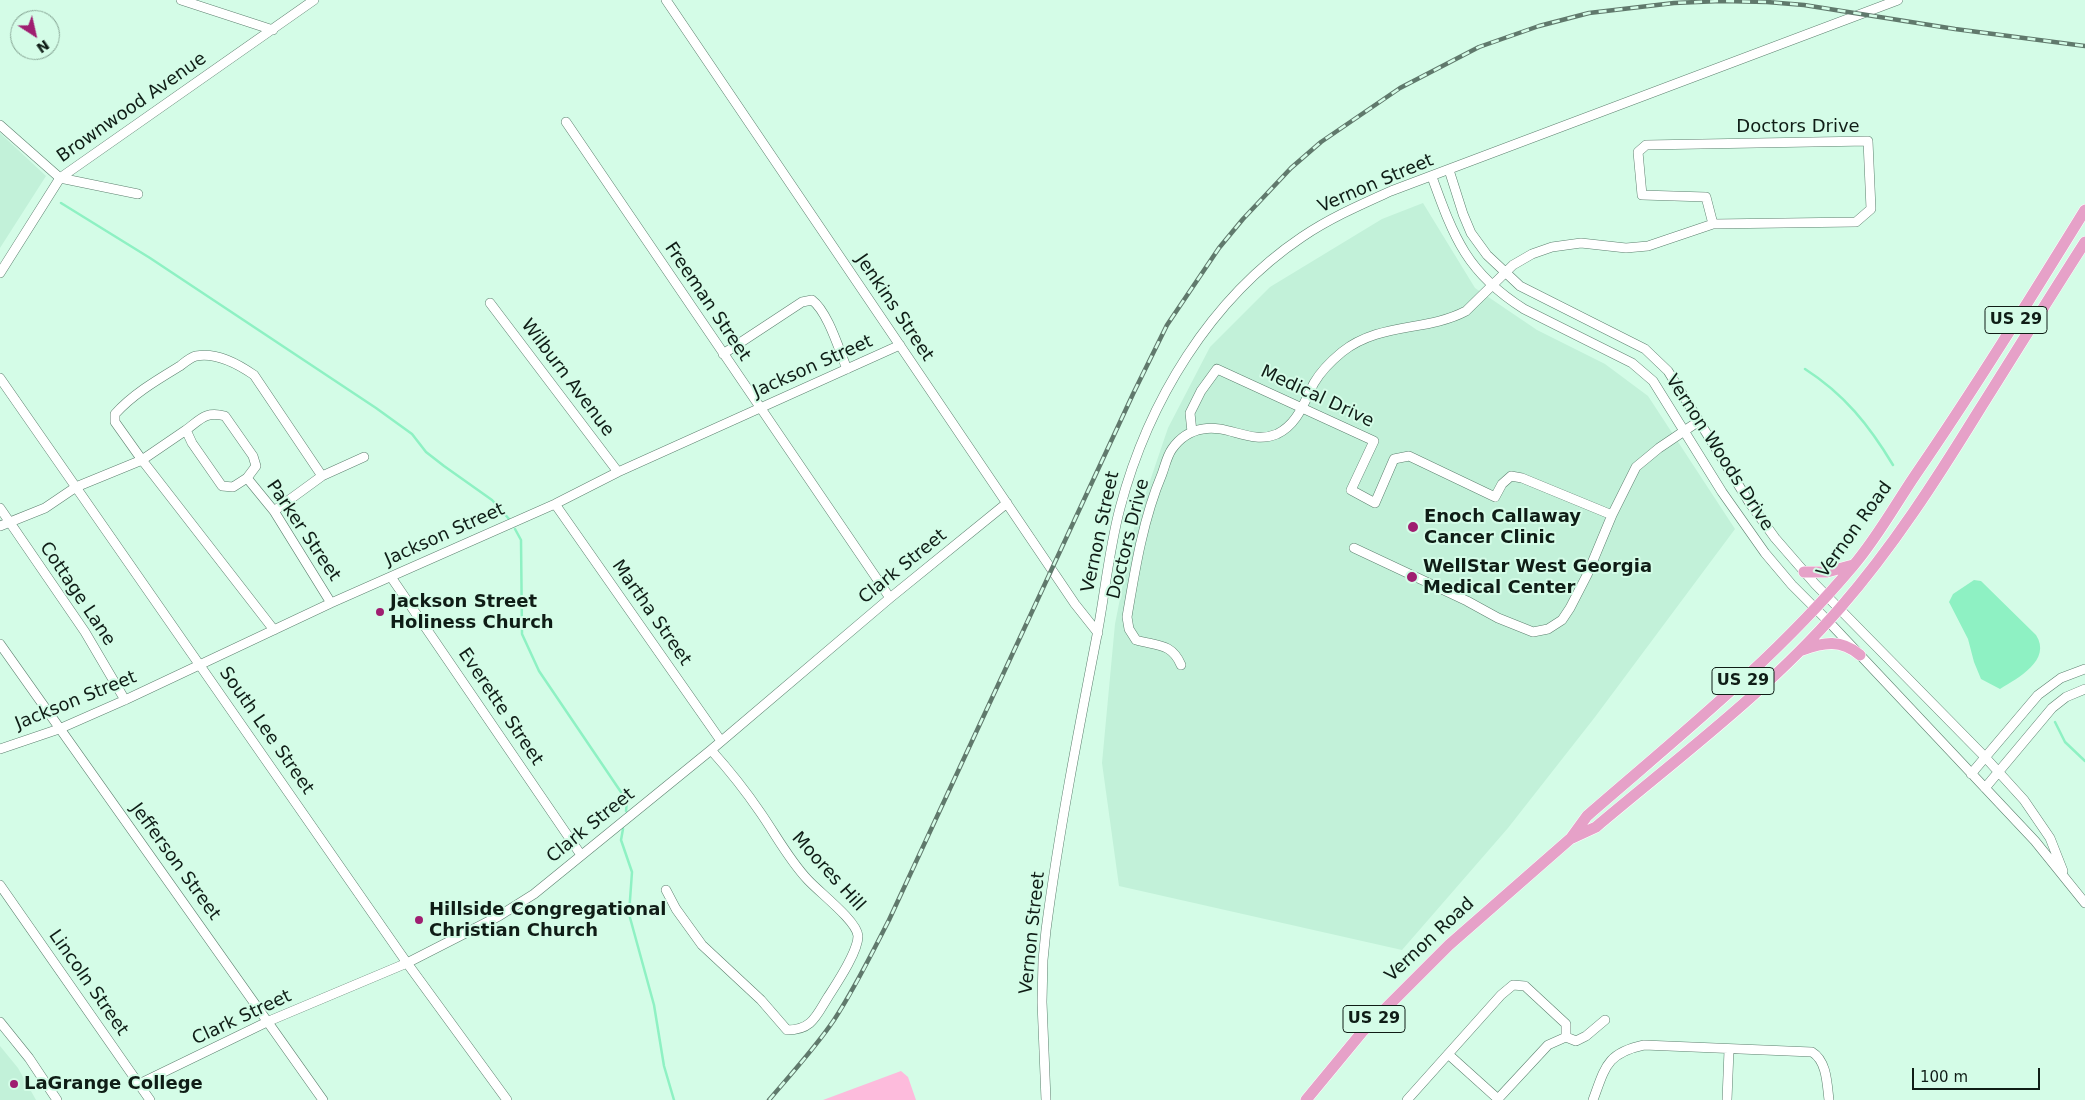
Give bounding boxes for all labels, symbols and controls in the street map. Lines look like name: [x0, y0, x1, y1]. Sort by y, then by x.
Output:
north arrow: [10, 10, 60, 60]
text: N: [34, 37, 52, 56]
street label: Brownwood Avenue: [53, 48, 211, 168]
street label: Doctors Drive: [1736, 116, 1860, 138]
street label: Vernon Street: [1315, 150, 1437, 218]
street label: Freeman Street: [659, 239, 755, 365]
street label: Jenkins Street: [850, 250, 938, 366]
road number: US 29: [1985, 306, 2047, 334]
street label: Wilburn Avenue: [516, 315, 618, 441]
street label: Jackson Street: [750, 331, 876, 403]
street label: Medical Drive: [1257, 361, 1377, 433]
street label: Vernon Woods Drive: [1660, 371, 1778, 535]
street label: Vernon Street: [1078, 469, 1124, 595]
street label: Parker Street: [261, 476, 345, 586]
street label: Doctors Drive: [1104, 477, 1154, 601]
street label: Vernon Road: [1813, 478, 1897, 582]
street label: Jackson Street: [382, 499, 508, 571]
place label: Enoch Callaway Cancer Clinic: [1424, 506, 1581, 548]
marker: Enoch Callaway Cancer Clinic: [1406, 520, 1420, 534]
street label: Clark Street: [855, 525, 951, 609]
street label: Cottage Lane: [34, 538, 120, 650]
street label: Martha Street: [607, 556, 695, 670]
place label: WellStar West Georgia Medical Center: [1423, 556, 1652, 598]
marker: WellStar West Georgia Medical Center: [1405, 570, 1419, 584]
place label: Jackson Street Holiness Church: [390, 591, 554, 634]
marker: Jackson Street Holiness Church: [374, 606, 386, 618]
street label: Everette Street: [453, 644, 547, 770]
street label: South Lee Street: [214, 663, 318, 799]
street label: Jackson Street: [12, 667, 140, 735]
road number: US 29: [1712, 668, 1774, 694]
street label: Clark Street: [543, 784, 639, 868]
street label: Jefferson Street: [125, 799, 225, 925]
street label: Moores Hill: [787, 828, 869, 916]
street label: Vernon Street: [1016, 871, 1050, 995]
street label: Vernon Road: [1381, 893, 1479, 987]
place label: Hillside Congregational Christian Church: [429, 899, 666, 942]
marker: Hillside Congregational Christian Church: [413, 914, 425, 926]
street label: Lincoln Street: [44, 926, 132, 1040]
street label: Clark Street: [189, 986, 295, 1050]
road number: US 29: [1343, 1006, 1405, 1032]
scale bar: [1915, 1058, 2042, 1090]
text: 100 m: [1920, 1068, 1968, 1086]
place label: LaGrange College: [24, 1073, 203, 1095]
marker: LaGrange College: [8, 1078, 20, 1090]

